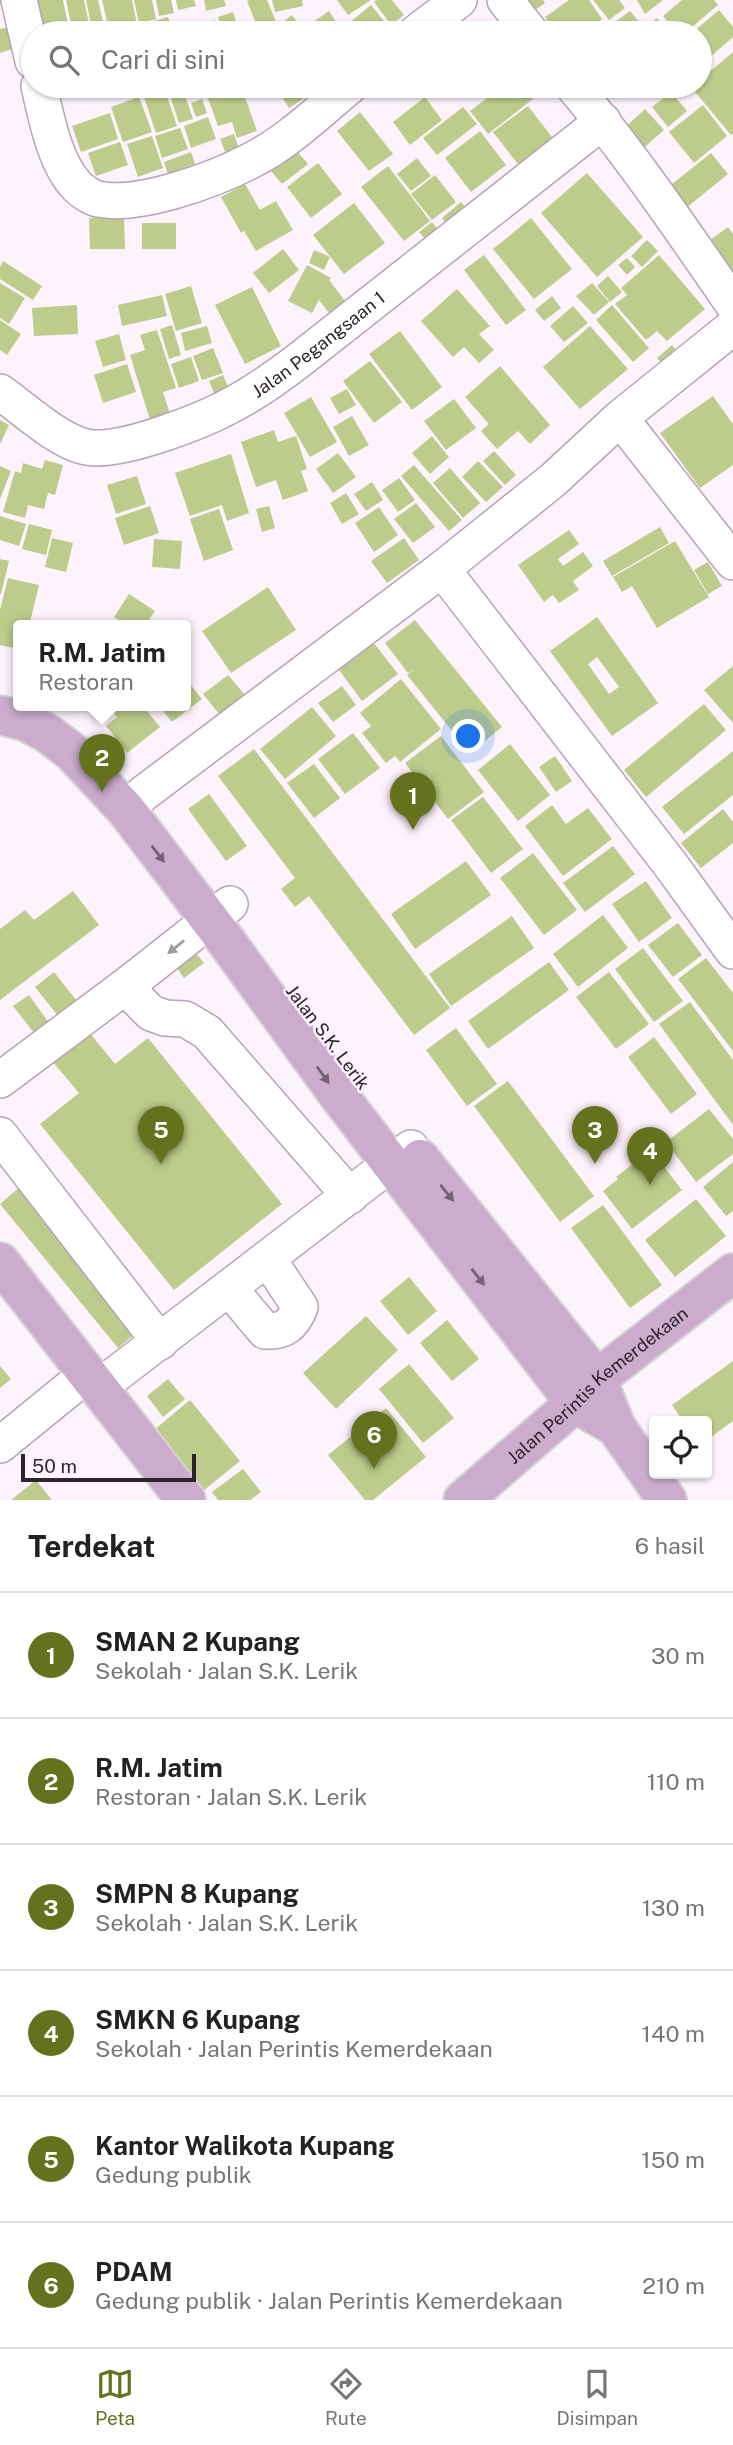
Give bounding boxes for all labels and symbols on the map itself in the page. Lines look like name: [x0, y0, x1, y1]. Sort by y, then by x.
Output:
street label: Jalan Pegangsaan 1: [248, 286, 389, 401]
your location: [451, 719, 485, 753]
pin: 2: [79, 734, 125, 792]
pin: 1: [390, 772, 436, 830]
one-way arrow: [150, 844, 165, 862]
one-way arrow: [167, 939, 185, 953]
street label: Jalan S.K. Lerik: [282, 981, 374, 1093]
one-way arrow: [316, 1066, 330, 1084]
pin: 5: [138, 1106, 184, 1164]
pin: 3: [572, 1106, 618, 1164]
pin: 4: [627, 1127, 673, 1185]
one-way arrow: [440, 1184, 455, 1202]
one-way arrow: [470, 1267, 485, 1285]
street label: Jalan Perintis Kemerdekaan: [503, 1302, 692, 1468]
pin: 6: [351, 1411, 397, 1469]
scale bar: [21, 1451, 196, 1483]

